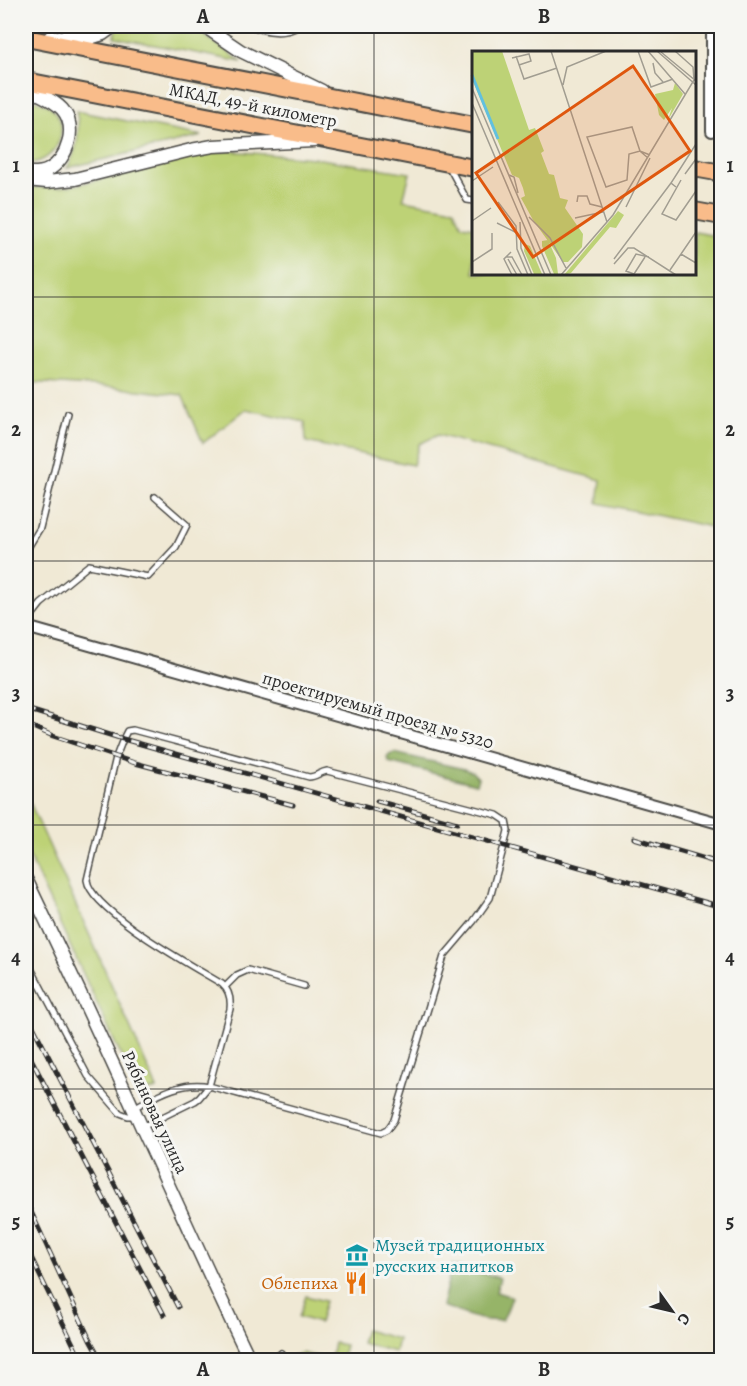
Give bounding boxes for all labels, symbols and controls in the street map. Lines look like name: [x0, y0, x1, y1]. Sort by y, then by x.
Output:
text: A: [196, 3, 210, 30]
text: B: [538, 3, 550, 30]
inset map: [472, 51, 696, 274]
street label: МКАД, 49-й километр: [167, 77, 339, 133]
text: 1: [12, 152, 20, 179]
text: 1: [726, 152, 734, 179]
text: 2: [11, 416, 21, 443]
text: 2: [725, 416, 735, 443]
street label: проектируемый проезд № 5320: [260, 665, 496, 755]
text: 3: [12, 680, 20, 707]
text: 3: [726, 680, 734, 707]
text: 4: [11, 944, 21, 971]
text: 4: [725, 944, 735, 971]
street label: Рябиновая улица: [116, 1047, 194, 1178]
text: 5: [12, 1208, 20, 1235]
text: 5: [726, 1208, 734, 1235]
place label: Музей традиционных русских напитков: [375, 1233, 545, 1278]
museum icon: Музей традиционных русских напитков: [344, 1242, 370, 1268]
restaurant icon: Облепиха: [343, 1270, 369, 1296]
place label: Облепиха: [261, 1271, 339, 1295]
north arrow: [642, 1281, 702, 1341]
text: С: [672, 1309, 695, 1329]
text: A: [196, 1356, 210, 1383]
text: B: [538, 1356, 550, 1383]

